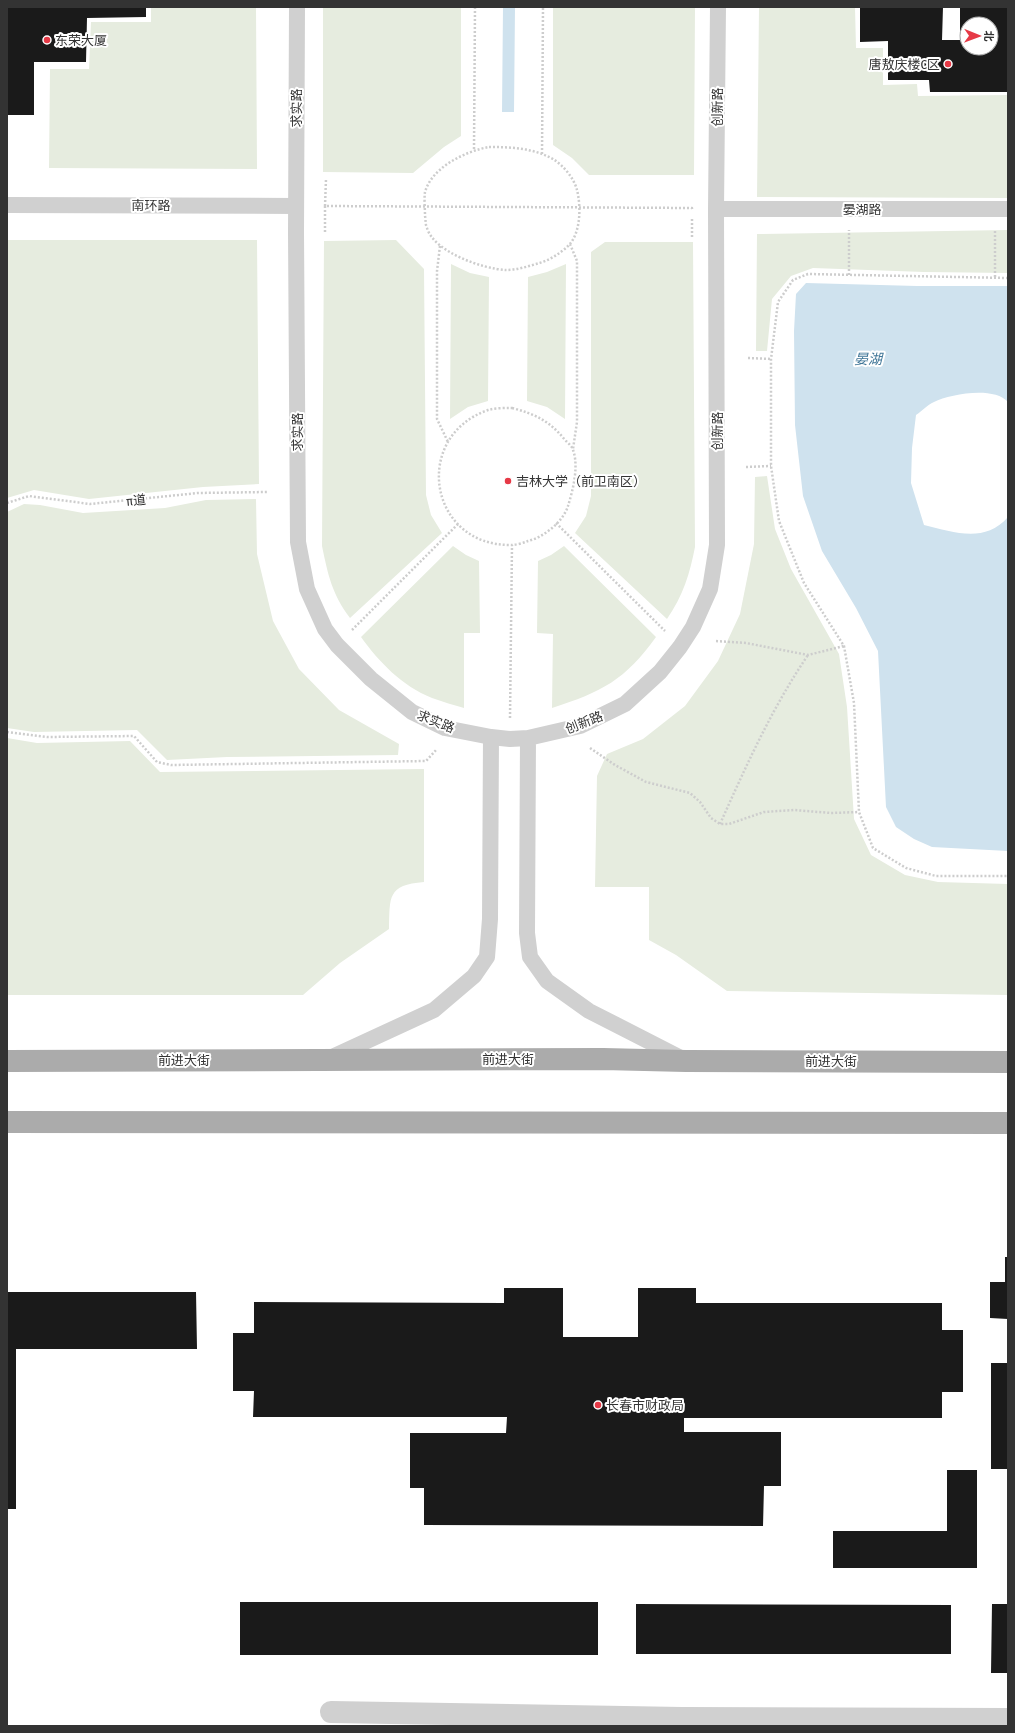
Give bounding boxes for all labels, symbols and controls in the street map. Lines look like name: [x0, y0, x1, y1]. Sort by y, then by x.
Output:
north arrow: [959, 16, 999, 56]
text: 北: [982, 31, 995, 42]
place label: 东荣大厦: [55, 33, 107, 48]
marker: 东荣大厦: [42, 35, 52, 45]
place label: 唐敖庆楼C区: [868, 57, 940, 72]
marker: 唐敖庆楼C区: [943, 59, 953, 69]
street label: 创新路: [710, 87, 725, 127]
street label: 求实路: [289, 88, 304, 128]
street label: 南环路: [131, 198, 171, 213]
street label: 晏湖路: [842, 202, 882, 217]
water label: 晏湖: [854, 351, 884, 368]
street label: 创新路: [710, 411, 725, 451]
street label: 求实路: [290, 412, 305, 452]
place label: 吉林大学（前卫南区）: [516, 474, 646, 489]
marker: 吉林大学（前卫南区）: [503, 476, 513, 486]
street label: π道: [125, 492, 147, 509]
street label: 求实路: [415, 707, 457, 736]
street label: 创新路: [563, 708, 605, 736]
street label: 前进大街: [482, 1052, 534, 1067]
street label: 前进大街: [158, 1053, 210, 1068]
street label: 前进大街: [805, 1054, 857, 1069]
place label: 长春市财政局: [606, 1398, 684, 1413]
marker: 长春市财政局: [593, 1400, 603, 1410]

